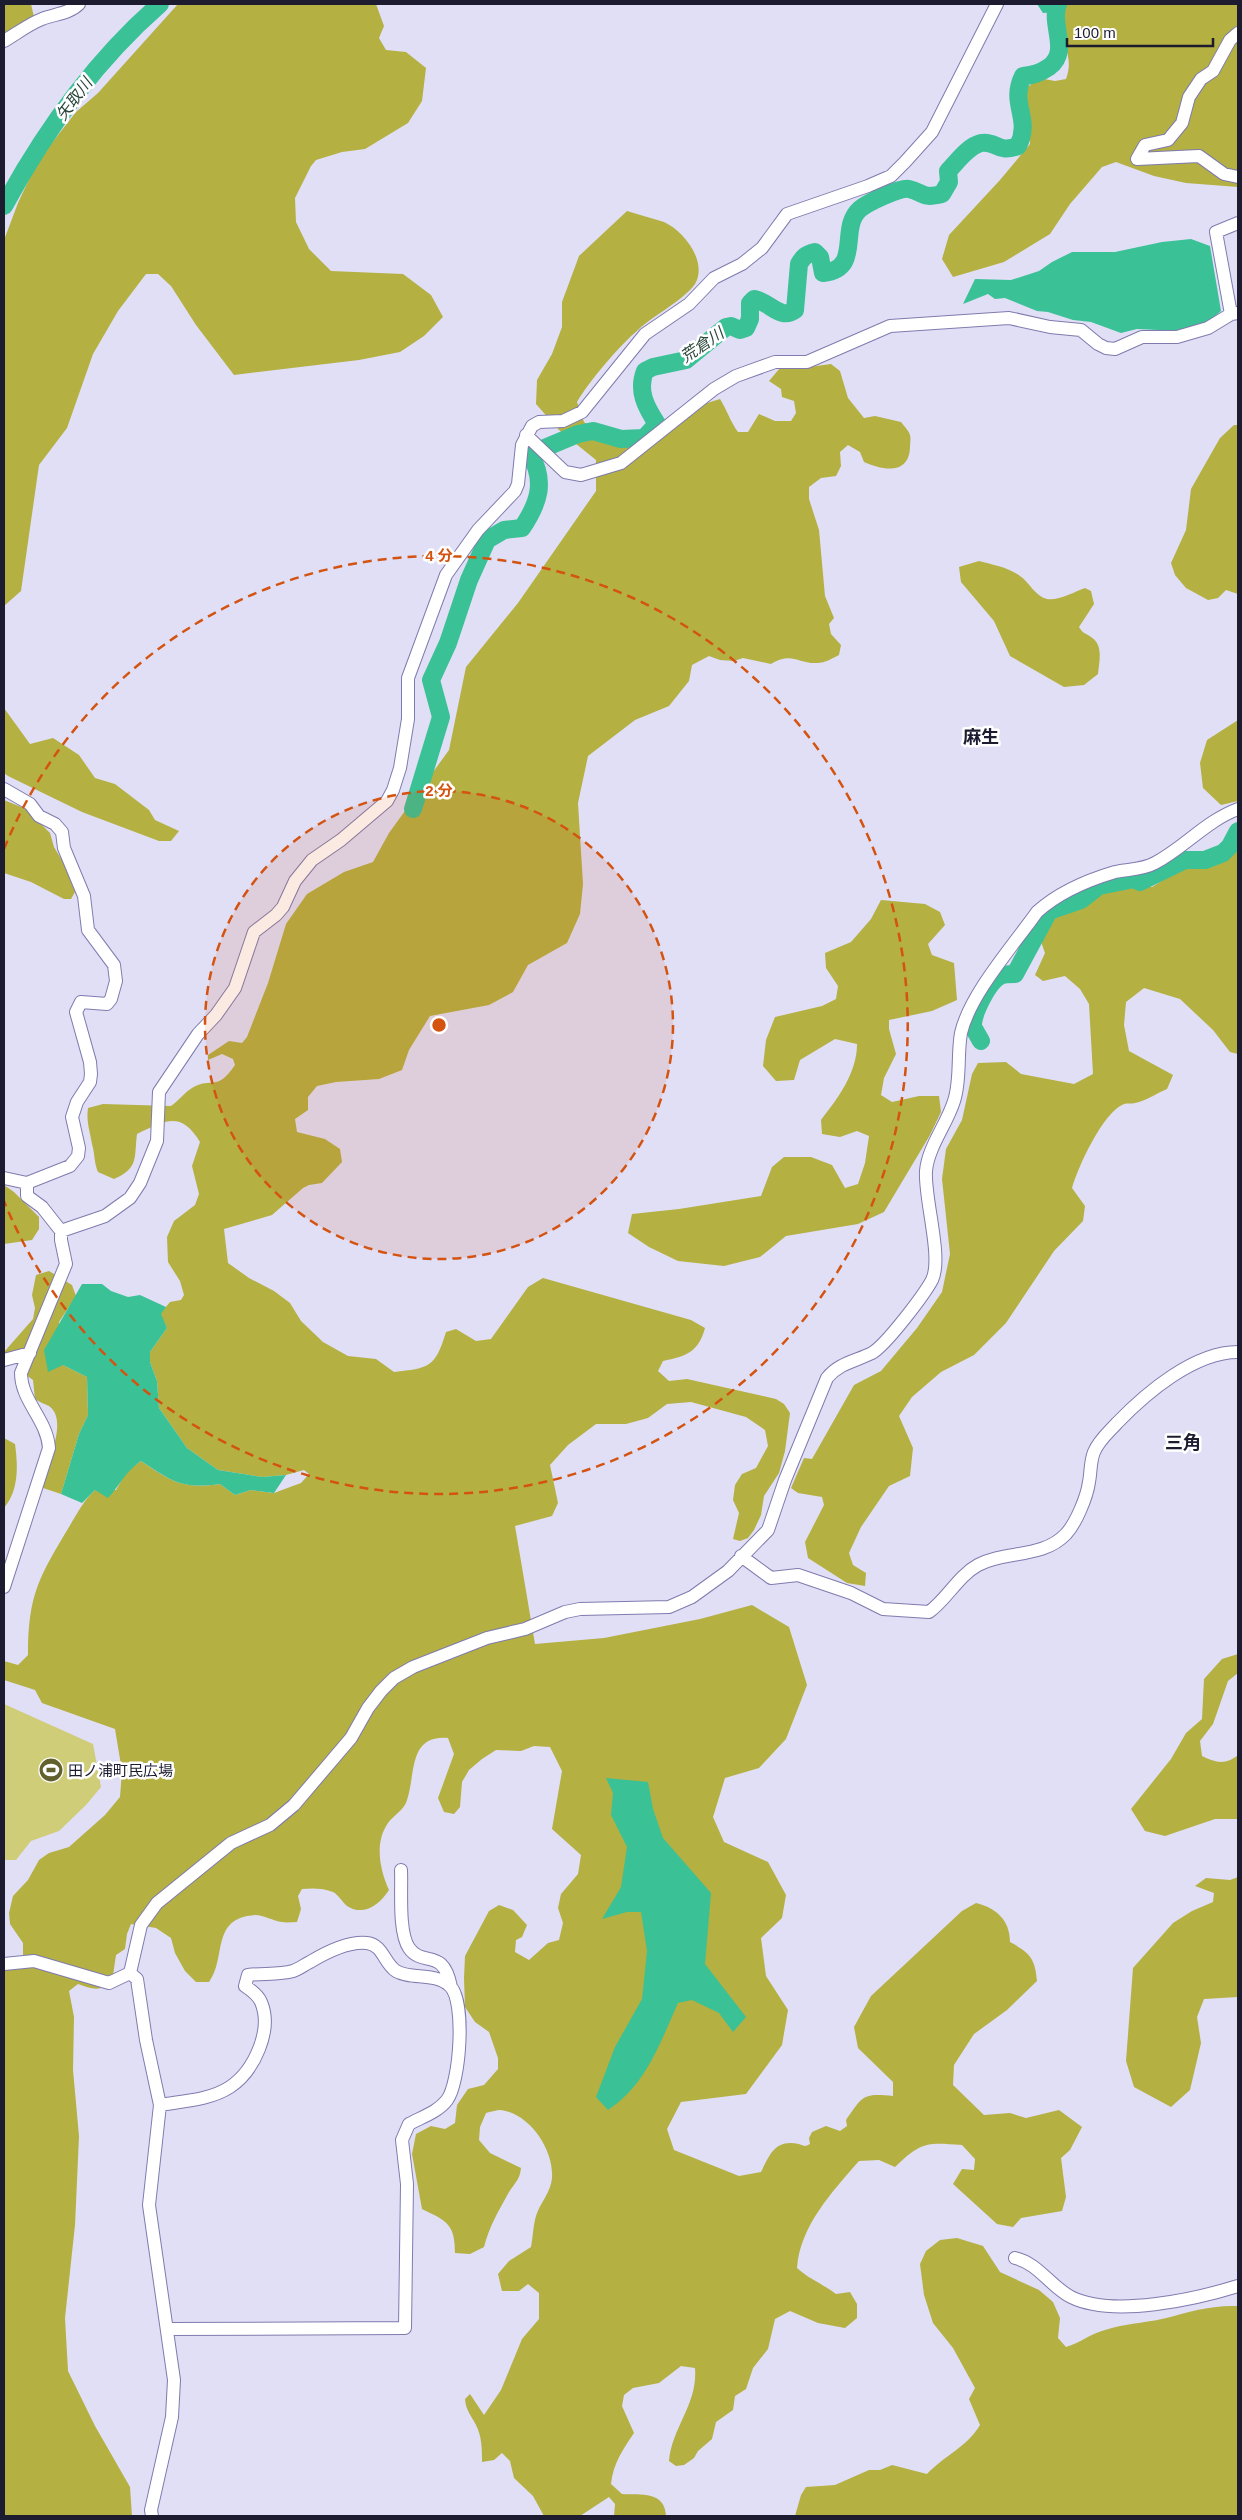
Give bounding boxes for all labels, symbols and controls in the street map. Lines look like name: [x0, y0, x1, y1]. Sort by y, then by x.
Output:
scale bar: [1067, 15, 1213, 47]
text: 100 m: [1074, 24, 1116, 41]
water label: 矢取川: [53, 73, 96, 123]
water label: 荒倉川: [677, 323, 728, 365]
text: 4 分: [425, 547, 453, 564]
district label: 麻生: [963, 727, 999, 747]
text: 2 分: [425, 782, 453, 799]
centre of rings: [430, 1016, 448, 1034]
district label: 三角: [1165, 1432, 1201, 1453]
sports icon: 田ノ浦町民広場: [38, 1757, 64, 1783]
place label: 田ノ浦町民広場: [68, 1762, 173, 1779]

